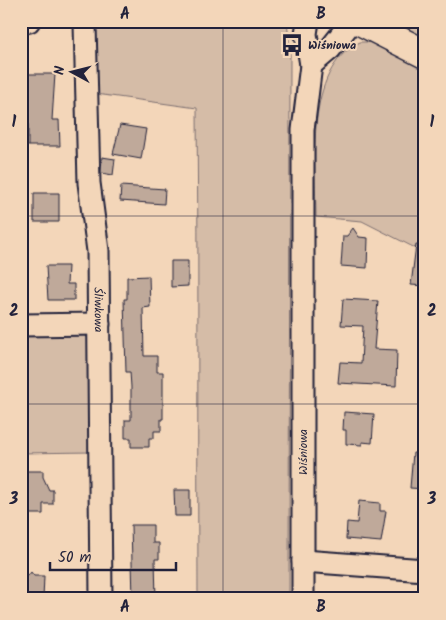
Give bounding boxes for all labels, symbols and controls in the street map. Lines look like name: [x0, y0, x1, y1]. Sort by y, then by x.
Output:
text: A: [120, 2, 130, 27]
text: B: [316, 2, 326, 27]
bus stop icon: Wiśniowa: [279, 32, 305, 58]
place label: Wiśniowa: [308, 36, 356, 55]
north arrow: [48, 48, 98, 98]
text: N: [49, 65, 72, 76]
text: 1: [12, 110, 17, 135]
text: 1: [430, 110, 435, 135]
street label: Śliwkowa: [88, 287, 108, 333]
text: 2: [9, 299, 19, 324]
text: 2: [427, 299, 437, 324]
street label: Wiśniowa: [294, 429, 313, 475]
text: 3: [9, 487, 19, 512]
text: 3: [427, 487, 437, 512]
scale bar: [50, 540, 176, 572]
text: 50 m: [58, 546, 92, 570]
text: A: [120, 595, 130, 620]
text: B: [316, 595, 326, 620]

